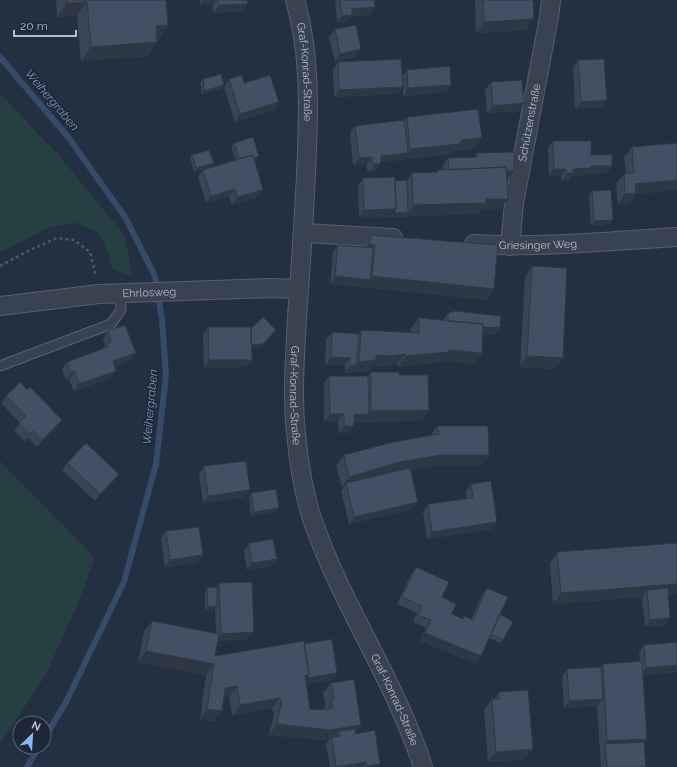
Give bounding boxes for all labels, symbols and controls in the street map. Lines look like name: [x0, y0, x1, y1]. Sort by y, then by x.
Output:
scale bar: [14, 12, 76, 38]
text: 20 m: [20, 19, 48, 33]
street label: Graf-Konrad-Straße: [294, 21, 314, 122]
water label: Weihergraben: [22, 66, 82, 134]
street label: Schützenstraße: [516, 82, 543, 163]
street label: Griesinger Weg: [499, 237, 577, 252]
street label: Ehrlosweg: [122, 285, 176, 300]
street label: Graf-Konrad-Straße: [287, 345, 303, 446]
water label: Weihergraben: [140, 368, 160, 445]
street label: Graf-Konrad-Straße: [368, 652, 421, 748]
north arrow: [12, 715, 52, 755]
text: N: [29, 719, 43, 734]

